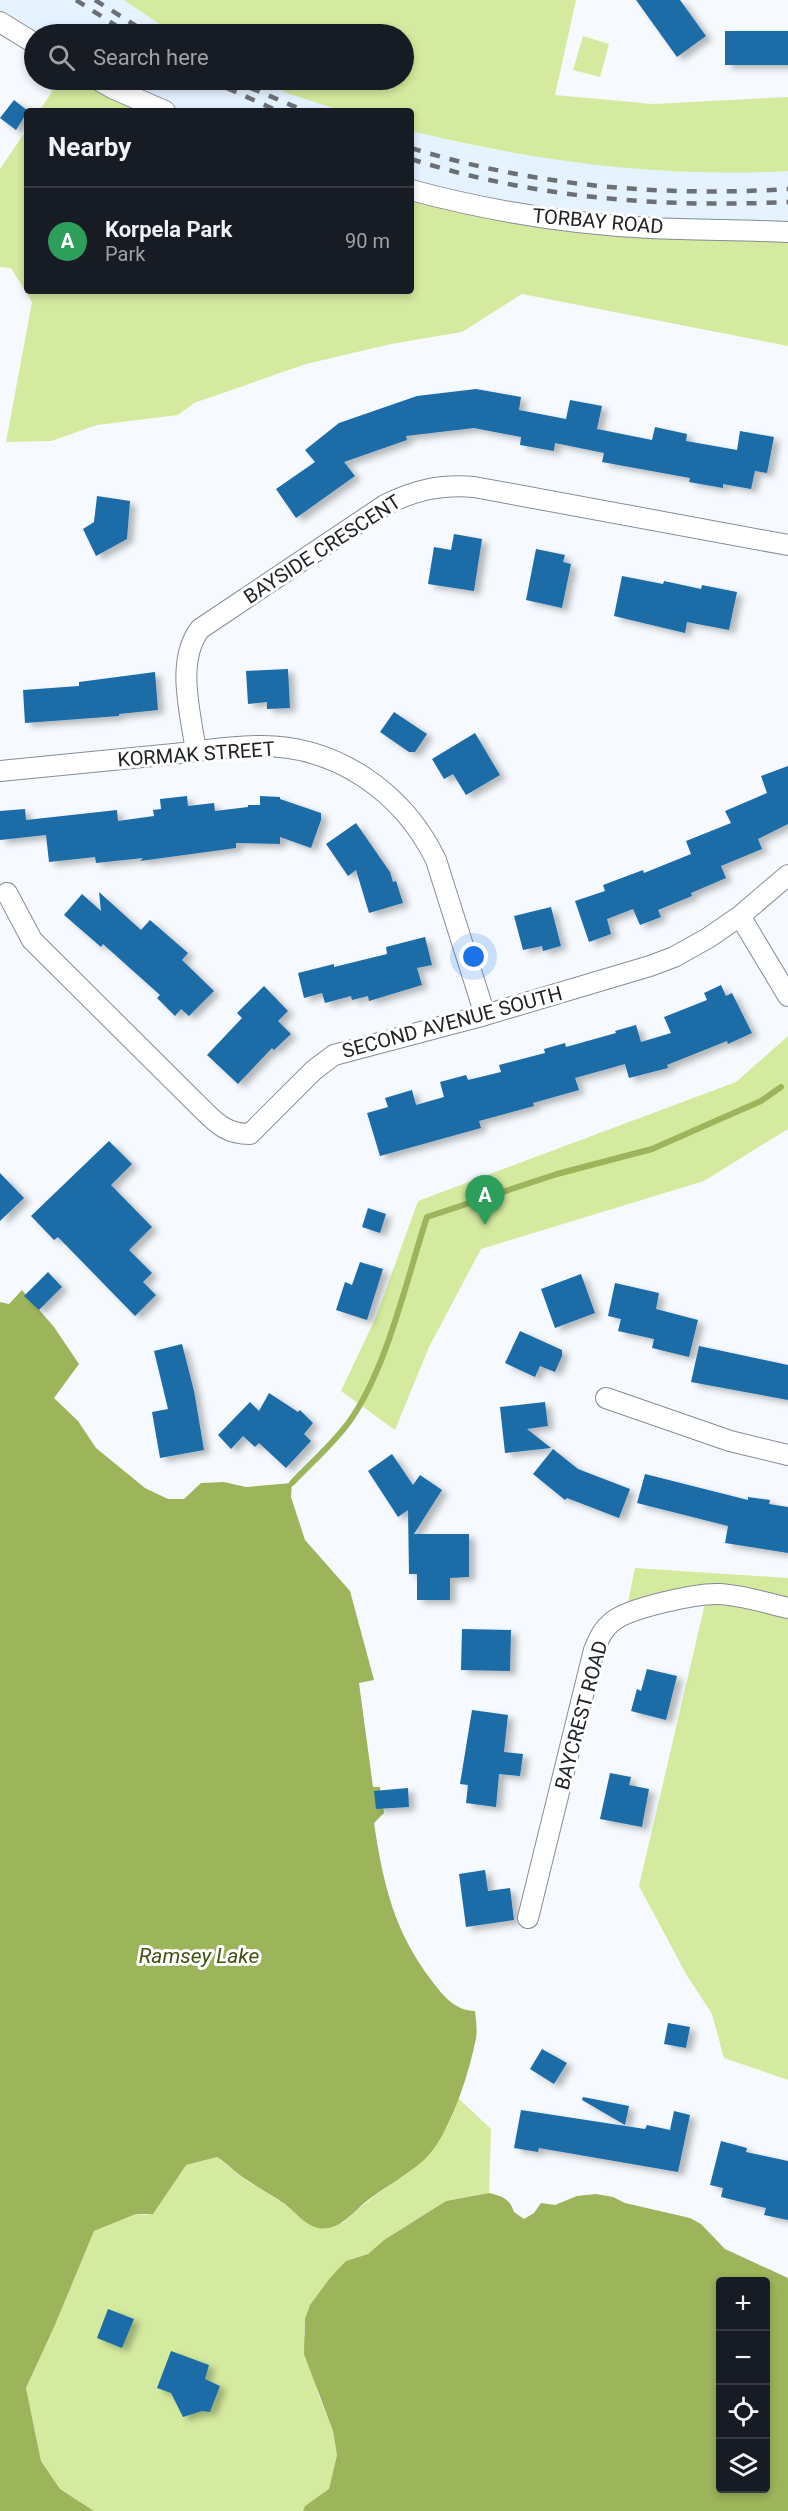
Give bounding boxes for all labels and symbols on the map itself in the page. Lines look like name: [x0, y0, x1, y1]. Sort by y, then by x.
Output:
street label: TORBAY ROAD: [532, 203, 664, 239]
street label: BAYSIDE CRESCENT: [239, 489, 405, 609]
street label: KORMAK STREET: [117, 737, 275, 771]
your location: [459, 942, 488, 971]
street label: SECOND AVENUE SOUTH: [339, 981, 565, 1063]
pin: A: [466, 1176, 504, 1225]
street label: BAYCREST ROAD: [550, 1638, 612, 1792]
water label: Ramsey Lake: [139, 1944, 259, 1968]

